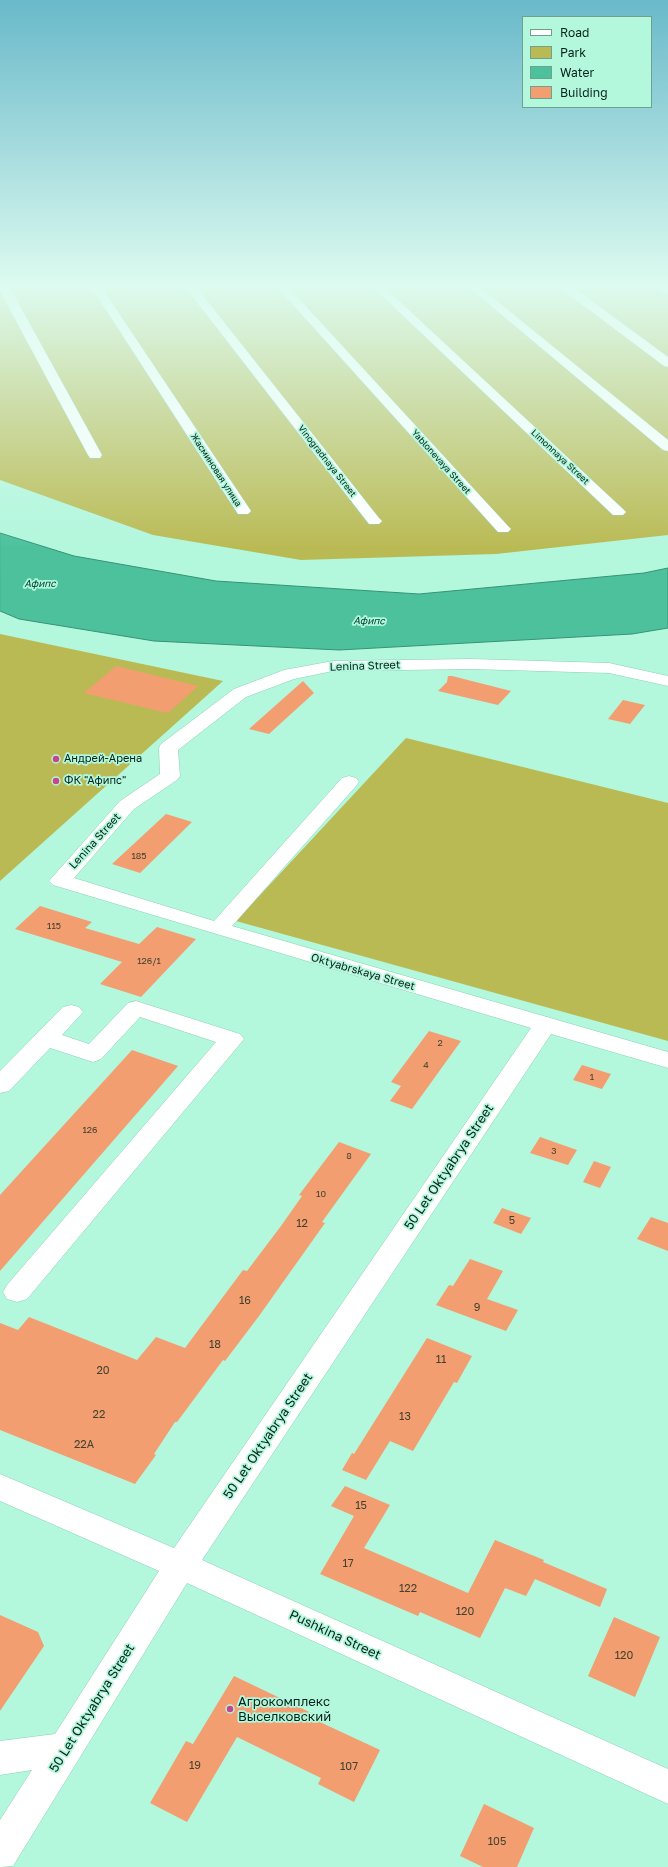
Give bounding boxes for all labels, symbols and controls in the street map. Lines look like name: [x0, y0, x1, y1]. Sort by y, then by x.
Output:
legend: [522, 16, 652, 108]
text: Road: [560, 25, 589, 40]
text: Park: [560, 45, 586, 60]
text: Water: [560, 65, 594, 80]
text: Building: [560, 85, 608, 100]
street label: Vinogradnaya Street: [296, 423, 358, 499]
street label: Limonnaya Street: [529, 427, 591, 487]
street label: Yablonevaya Street: [409, 428, 473, 496]
street label: Жасминовая улица: [188, 431, 244, 509]
water label: Афипс: [24, 578, 56, 590]
water label: Афипс: [353, 615, 385, 627]
street label: Lenina Street: [330, 658, 400, 674]
place label: Андрей-Арена: [64, 752, 142, 766]
marker: Андрей-Арена: [51, 754, 61, 764]
place label: ФК "Афипс": [64, 774, 126, 788]
marker: ФК "Афипс": [51, 776, 61, 786]
street label: Lenina Street: [66, 810, 124, 872]
house number: 185: [131, 851, 147, 861]
house number: 115: [47, 921, 61, 931]
street label: Oktyabrskaya Street: [309, 951, 417, 993]
house number: 126/1: [137, 956, 161, 966]
house number: 2: [437, 1038, 443, 1048]
house number: 4: [423, 1060, 429, 1070]
house number: 1: [590, 1072, 594, 1082]
street label: 50 Let Oktyabrya Street: [401, 1101, 497, 1233]
house number: 126: [82, 1125, 98, 1135]
house number: 3: [551, 1146, 557, 1156]
house number: 8: [346, 1151, 352, 1161]
house number: 10: [316, 1189, 326, 1199]
house number: 5: [509, 1214, 515, 1228]
house number: 12: [296, 1217, 308, 1231]
house number: 16: [239, 1294, 251, 1308]
house number: 9: [474, 1301, 480, 1315]
house number: 18: [209, 1338, 221, 1352]
house number: 11: [436, 1353, 446, 1367]
house number: 20: [96, 1364, 110, 1378]
street label: 50 Let Oktyabrya Street: [220, 1370, 316, 1502]
house number: 22: [93, 1408, 105, 1422]
house number: 13: [399, 1410, 411, 1424]
house number: 22А: [74, 1438, 94, 1452]
house number: 15: [355, 1499, 367, 1513]
house number: 17: [342, 1557, 354, 1571]
house number: 122: [399, 1582, 417, 1596]
house number: 120: [456, 1605, 474, 1619]
street label: Pushkina Street: [287, 1607, 383, 1663]
street label: 50 Let Oktyabrya Street: [46, 1641, 138, 1775]
house number: 120: [615, 1649, 633, 1663]
place label: Агрокомплекс Выселковский: [238, 1694, 331, 1725]
marker: Агрокомплекс Выселковский: [225, 1704, 235, 1714]
house number: 19: [189, 1759, 201, 1773]
house number: 107: [340, 1760, 358, 1774]
house number: 105: [488, 1835, 506, 1849]

